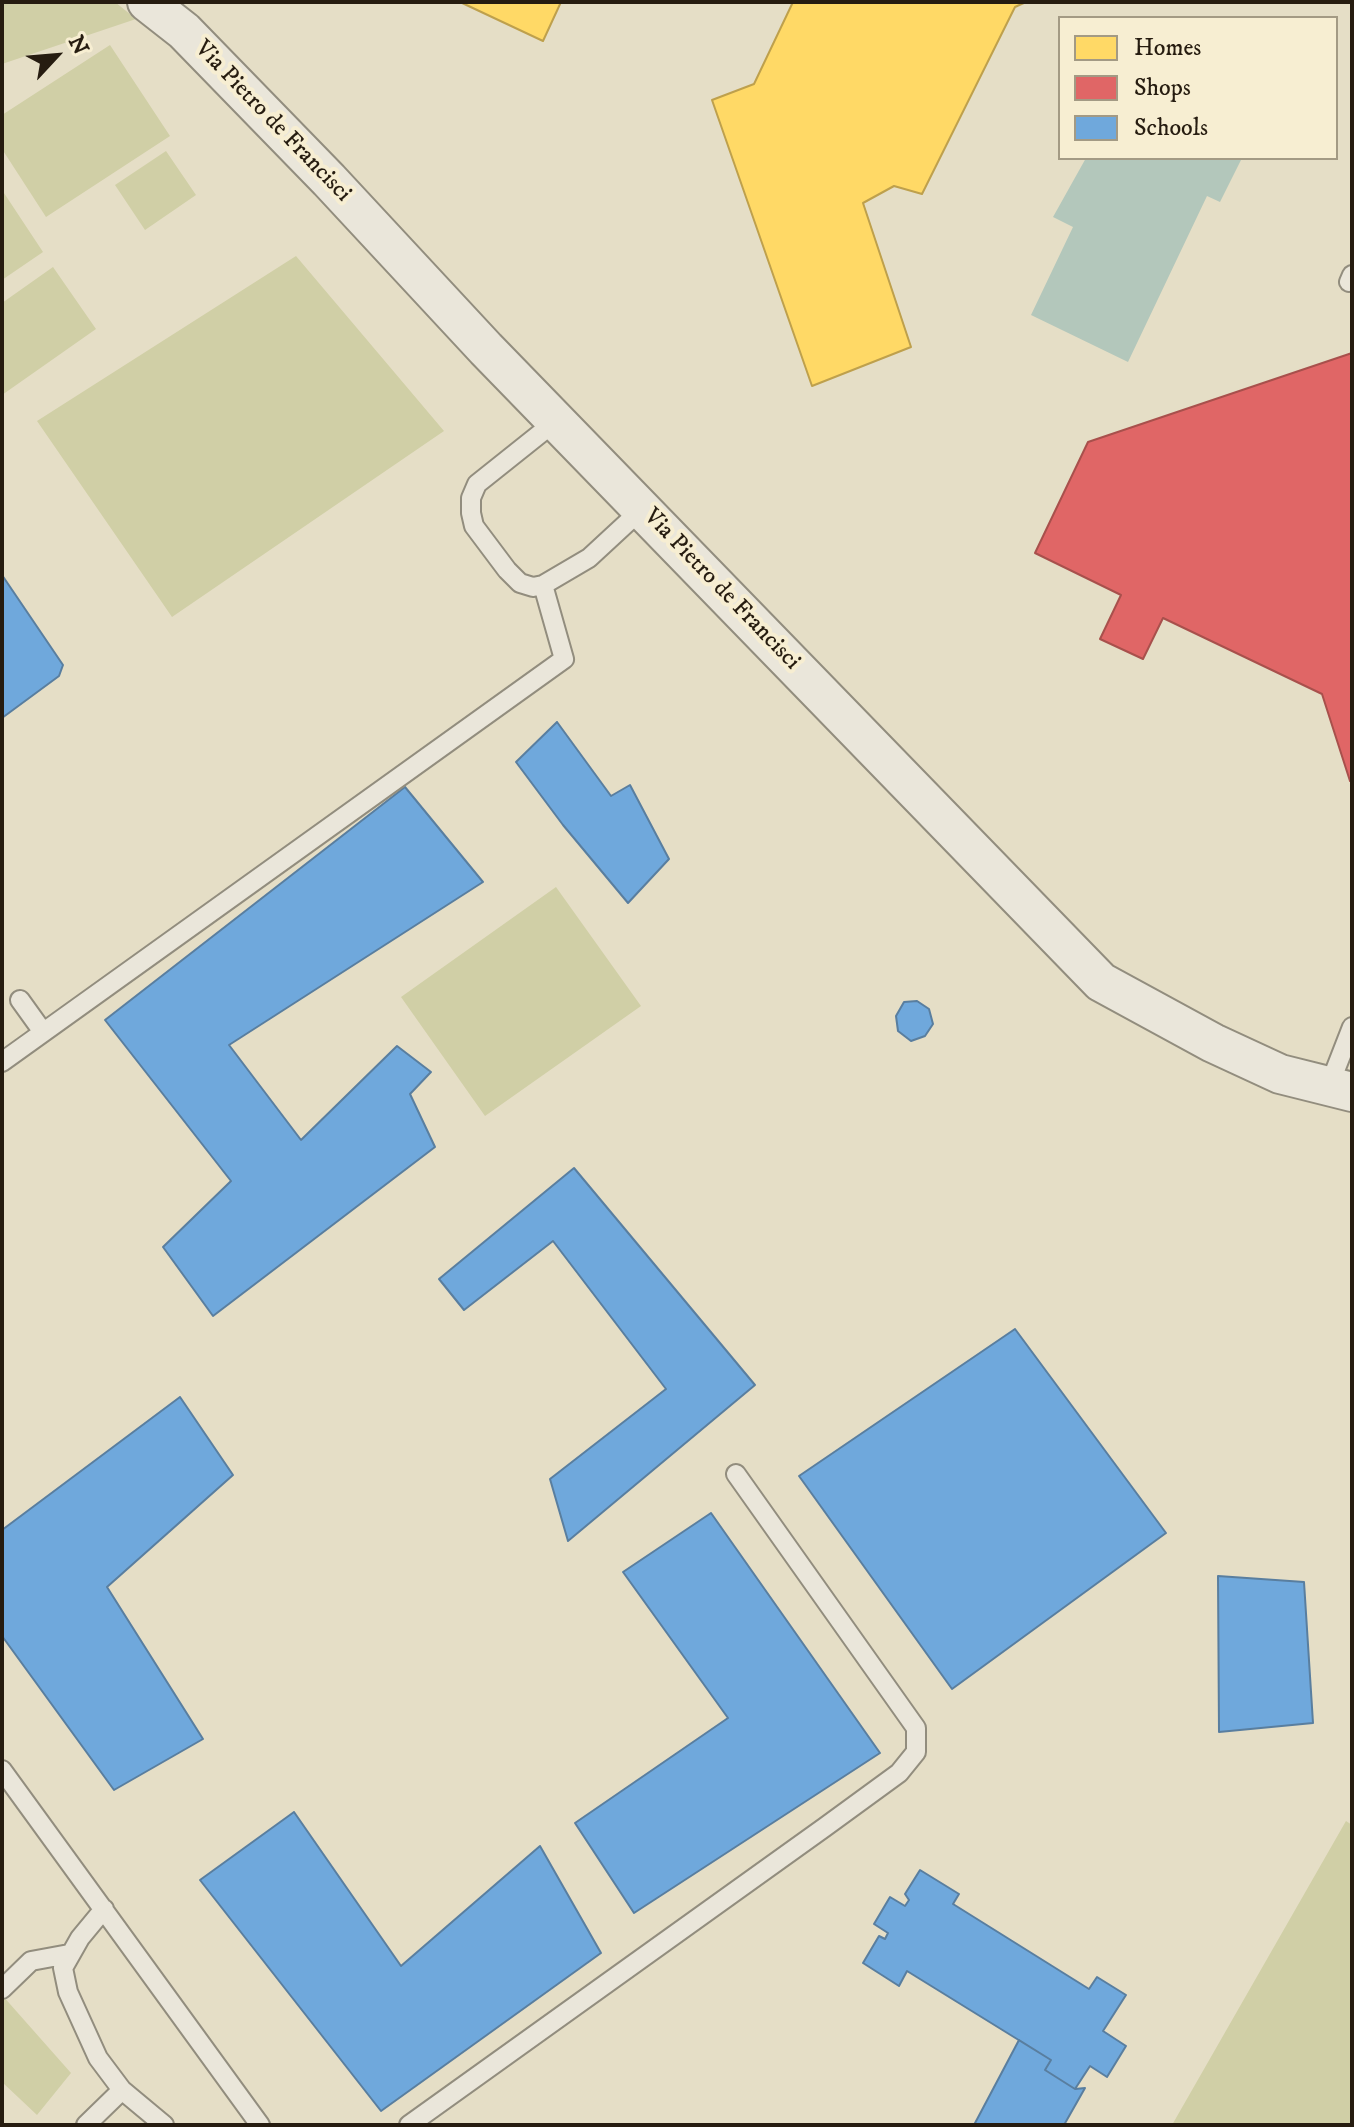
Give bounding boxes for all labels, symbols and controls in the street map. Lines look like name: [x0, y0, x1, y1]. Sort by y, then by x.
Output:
north arrow: [16, 16, 96, 96]
legend: [1058, 16, 1338, 160]
text: N: [62, 31, 94, 59]
text: Homes: [1134, 33, 1201, 63]
street label: Via Pietro de Francisci: [188, 35, 356, 209]
text: Shops: [1134, 73, 1191, 103]
text: Schools: [1134, 113, 1208, 143]
street label: Via Pietro de Francisci: [637, 503, 805, 677]

